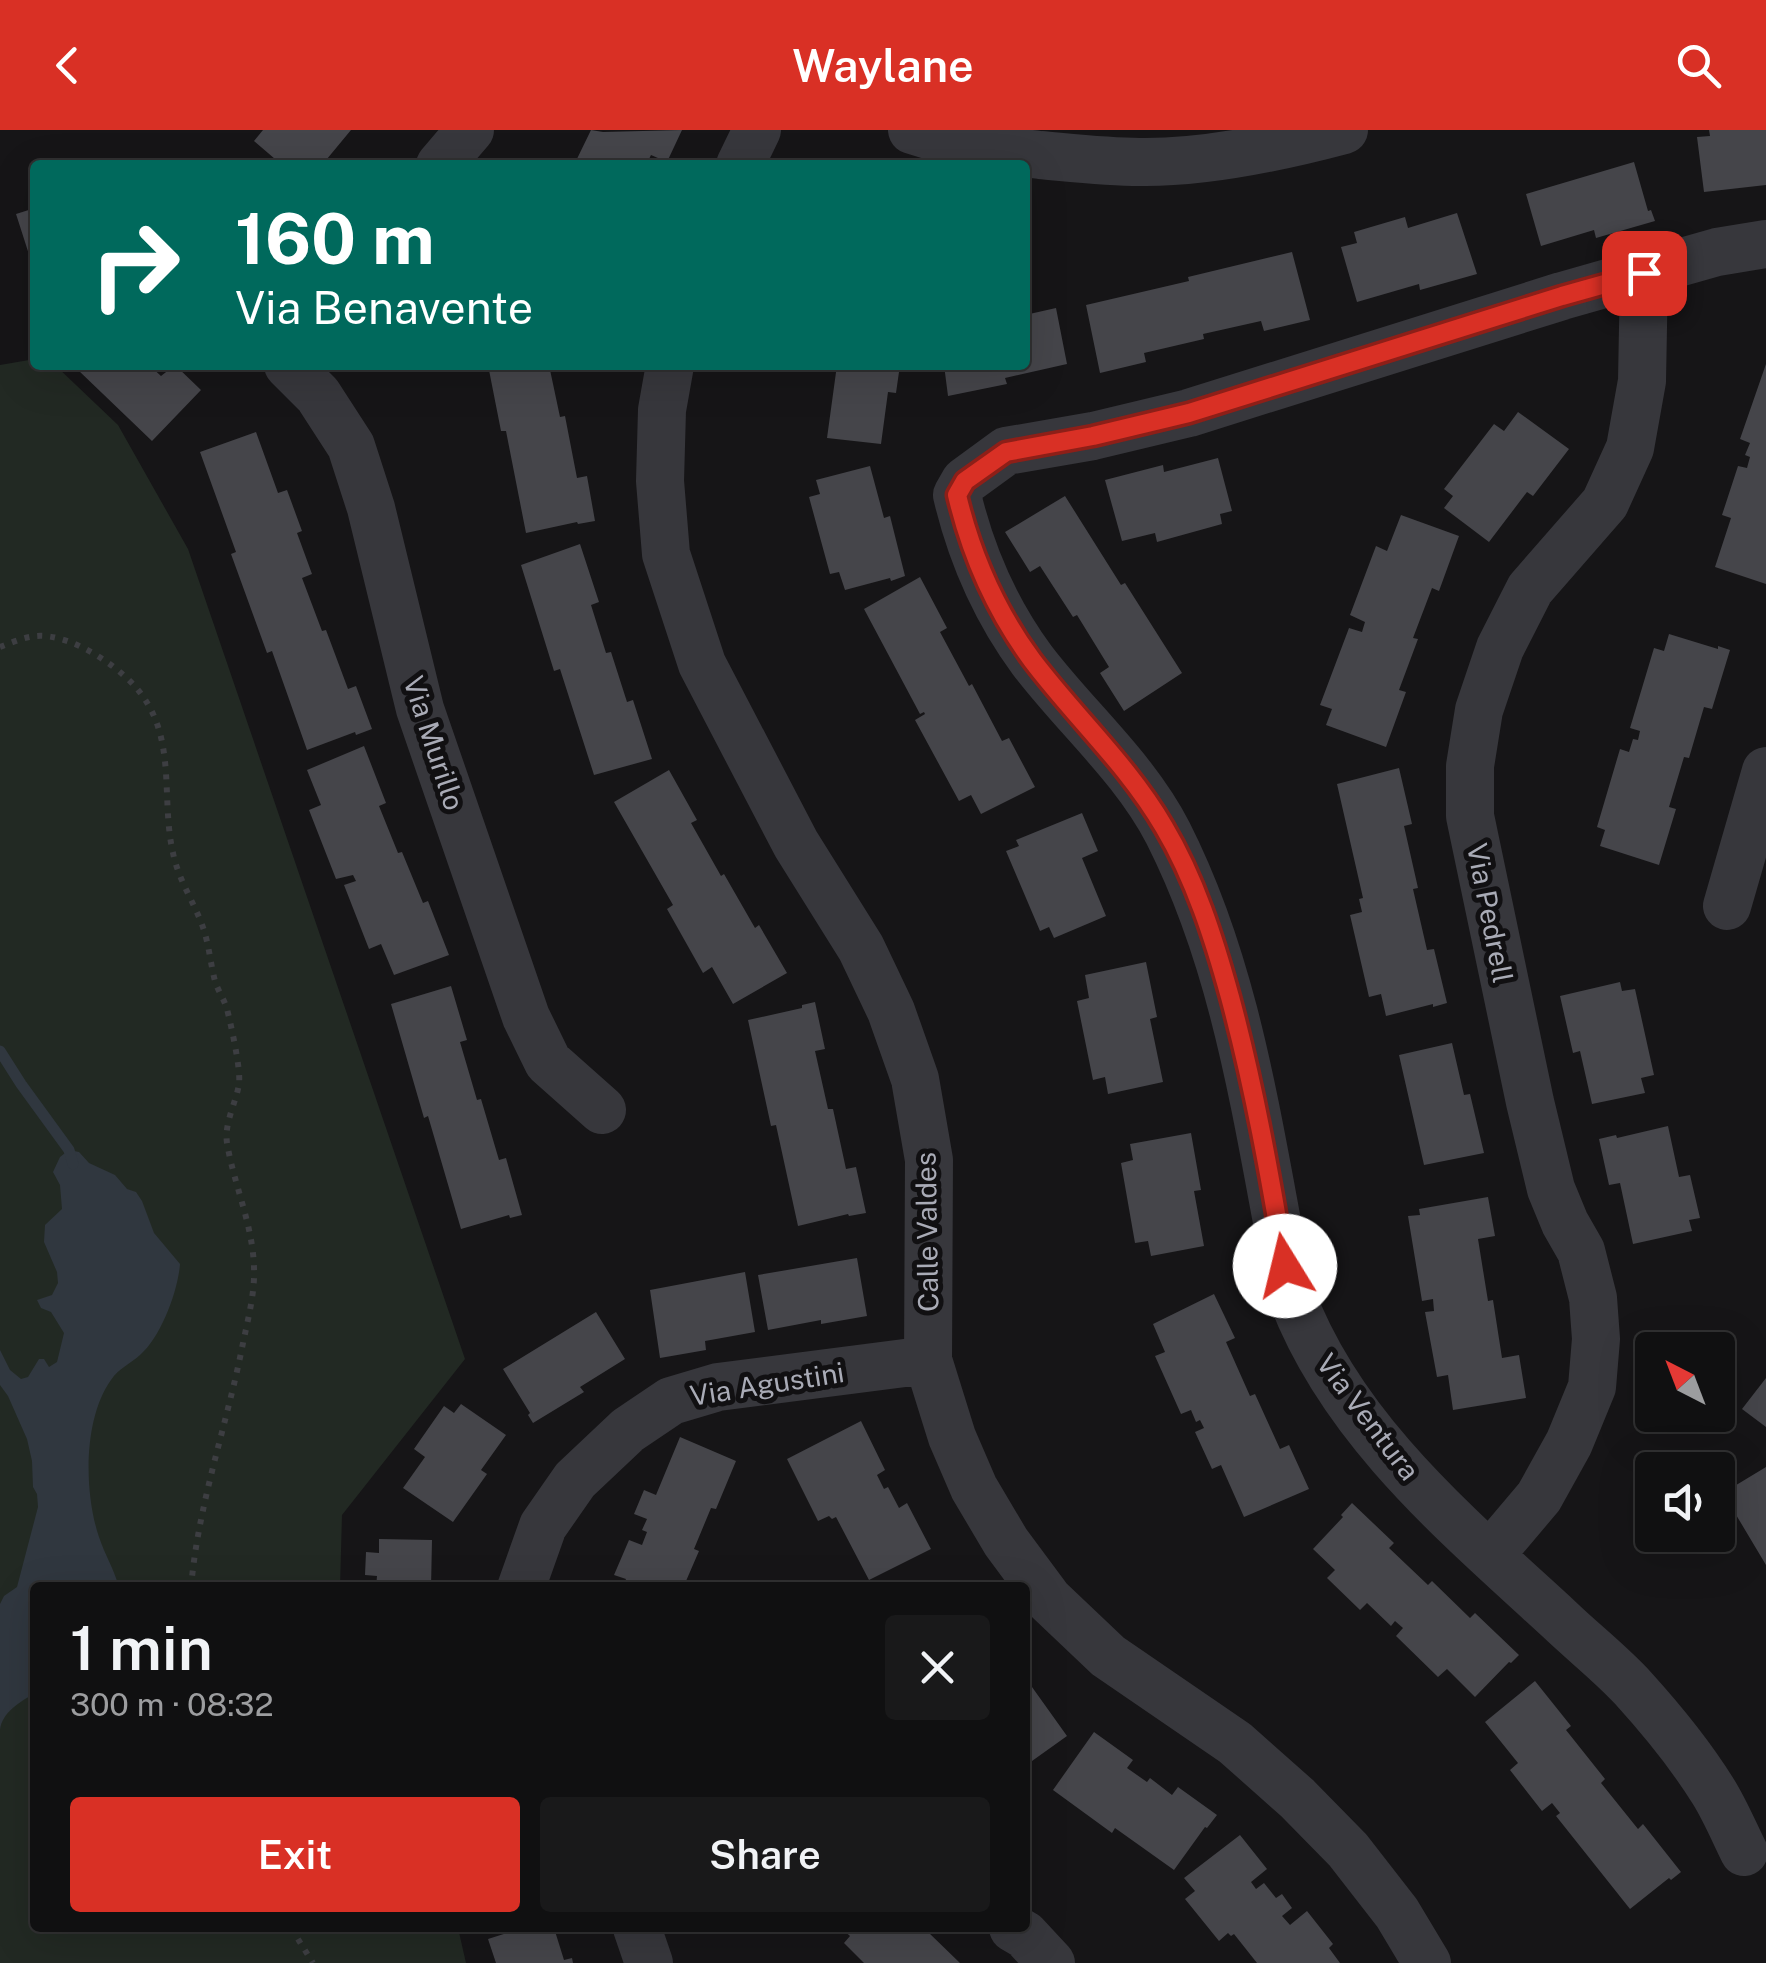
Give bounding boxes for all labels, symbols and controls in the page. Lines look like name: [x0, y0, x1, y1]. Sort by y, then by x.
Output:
icon: back: [40, 38, 95, 93]
icon: search: [1671, 38, 1726, 93]
text: Waylane: [792, 39, 974, 92]
text: 160 m: [235, 197, 435, 280]
icon: right: [70, 200, 200, 330]
pin: [1602, 231, 1687, 316]
icon: arrive: [1617, 246, 1672, 301]
text: Via Benavente: [235, 281, 533, 334]
street label: Via Murillo: [397, 672, 472, 814]
street label: Via Pedrell: [1461, 840, 1520, 986]
street label: Calle Valdes: [909, 1152, 944, 1312]
position arrow: [1233, 1214, 1337, 1318]
north arrow: [1635, 1332, 1735, 1432]
map controls: [1635, 1332, 1735, 1552]
street label: Via Ventura: [1310, 1347, 1427, 1486]
street label: Via Agustini: [687, 1355, 846, 1412]
button: sound: [1635, 1452, 1735, 1552]
text: 1 min: [70, 1613, 213, 1684]
button: close: [885, 1615, 990, 1720]
text: 300 m · 08:32: [70, 1686, 274, 1723]
button: Exit: [70, 1797, 520, 1912]
button: Share: [540, 1797, 990, 1912]

